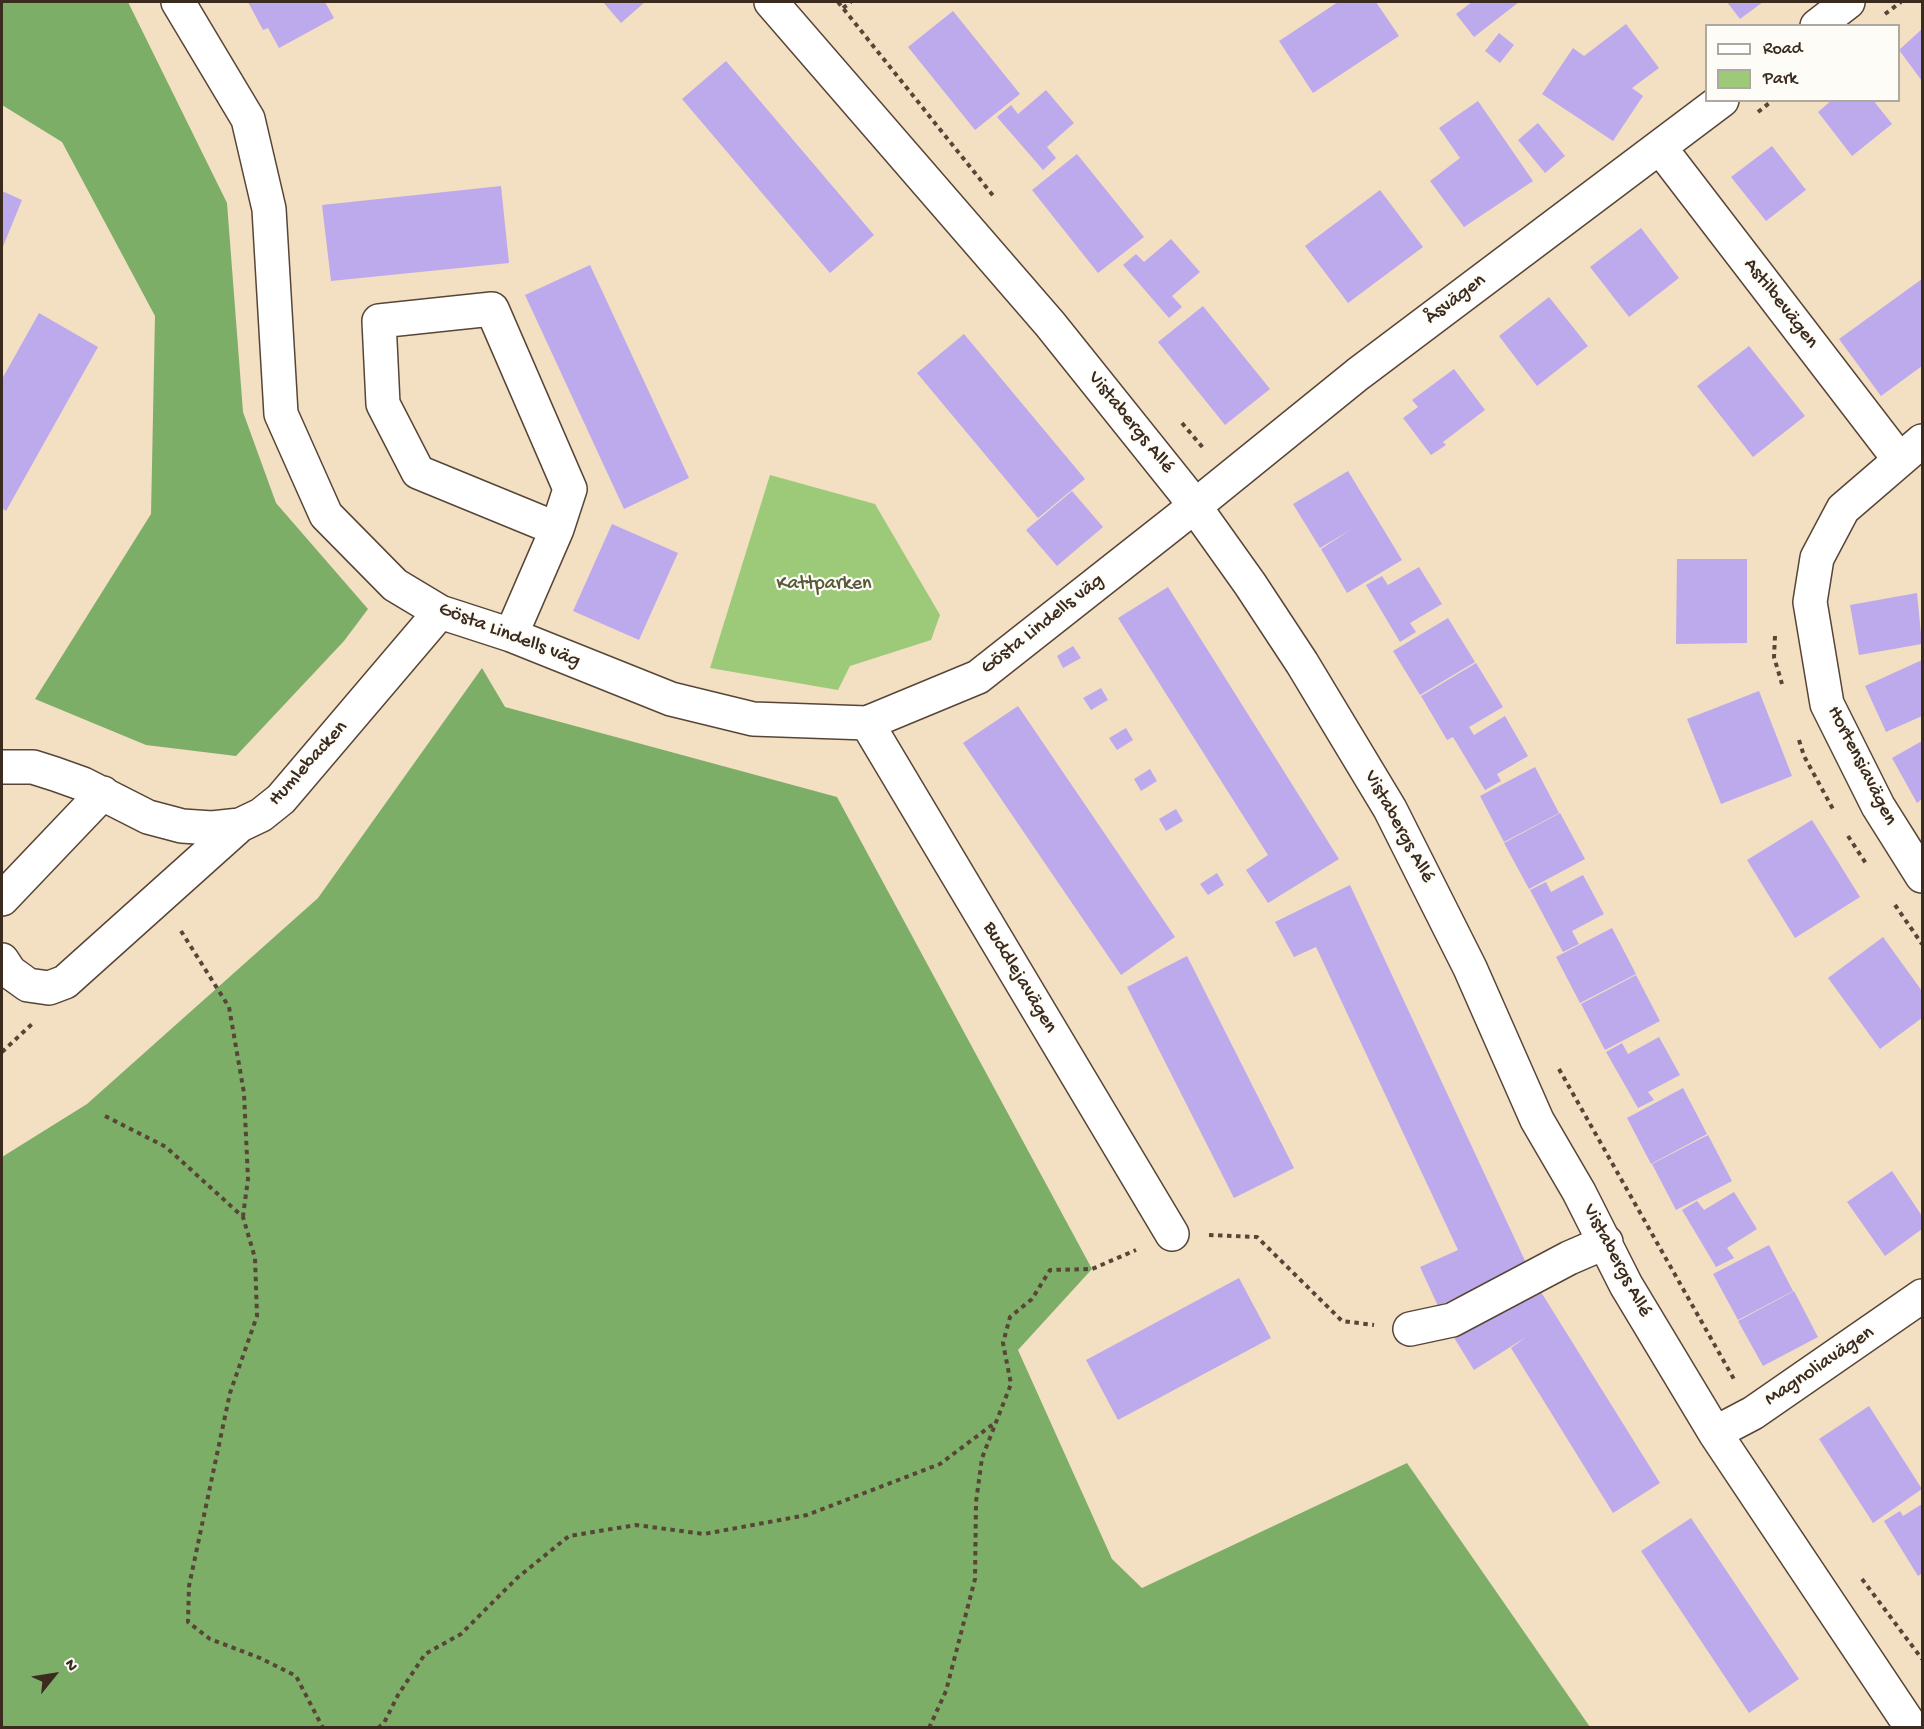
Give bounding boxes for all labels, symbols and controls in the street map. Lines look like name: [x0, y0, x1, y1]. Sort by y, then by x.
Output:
legend: [1705, 24, 1900, 102]
text: Road: [1763, 39, 1802, 60]
text: Park: [1763, 69, 1797, 90]
street label: Astilbevägen: [1737, 254, 1823, 354]
street label: Åsvägen: [1421, 269, 1491, 331]
street label: Vistabergs Allé: [1082, 367, 1178, 479]
street label: Gösta Lindells väg: [977, 569, 1109, 681]
park label: Kattparken: [776, 573, 872, 597]
street label: Gösta Lindells väg: [435, 598, 583, 674]
street label: Hortensiavägen: [1821, 702, 1901, 830]
street label: Humlebacken: [264, 716, 354, 812]
street label: Vistabergs Allé: [1357, 767, 1439, 887]
street label: Buddlejavägen: [976, 918, 1062, 1038]
street label: Vistabergs Allé: [1576, 1200, 1656, 1322]
street label: Magnoliavägen: [1761, 1321, 1879, 1413]
north arrow: [24, 1645, 84, 1705]
text: N: [59, 1656, 81, 1675]

